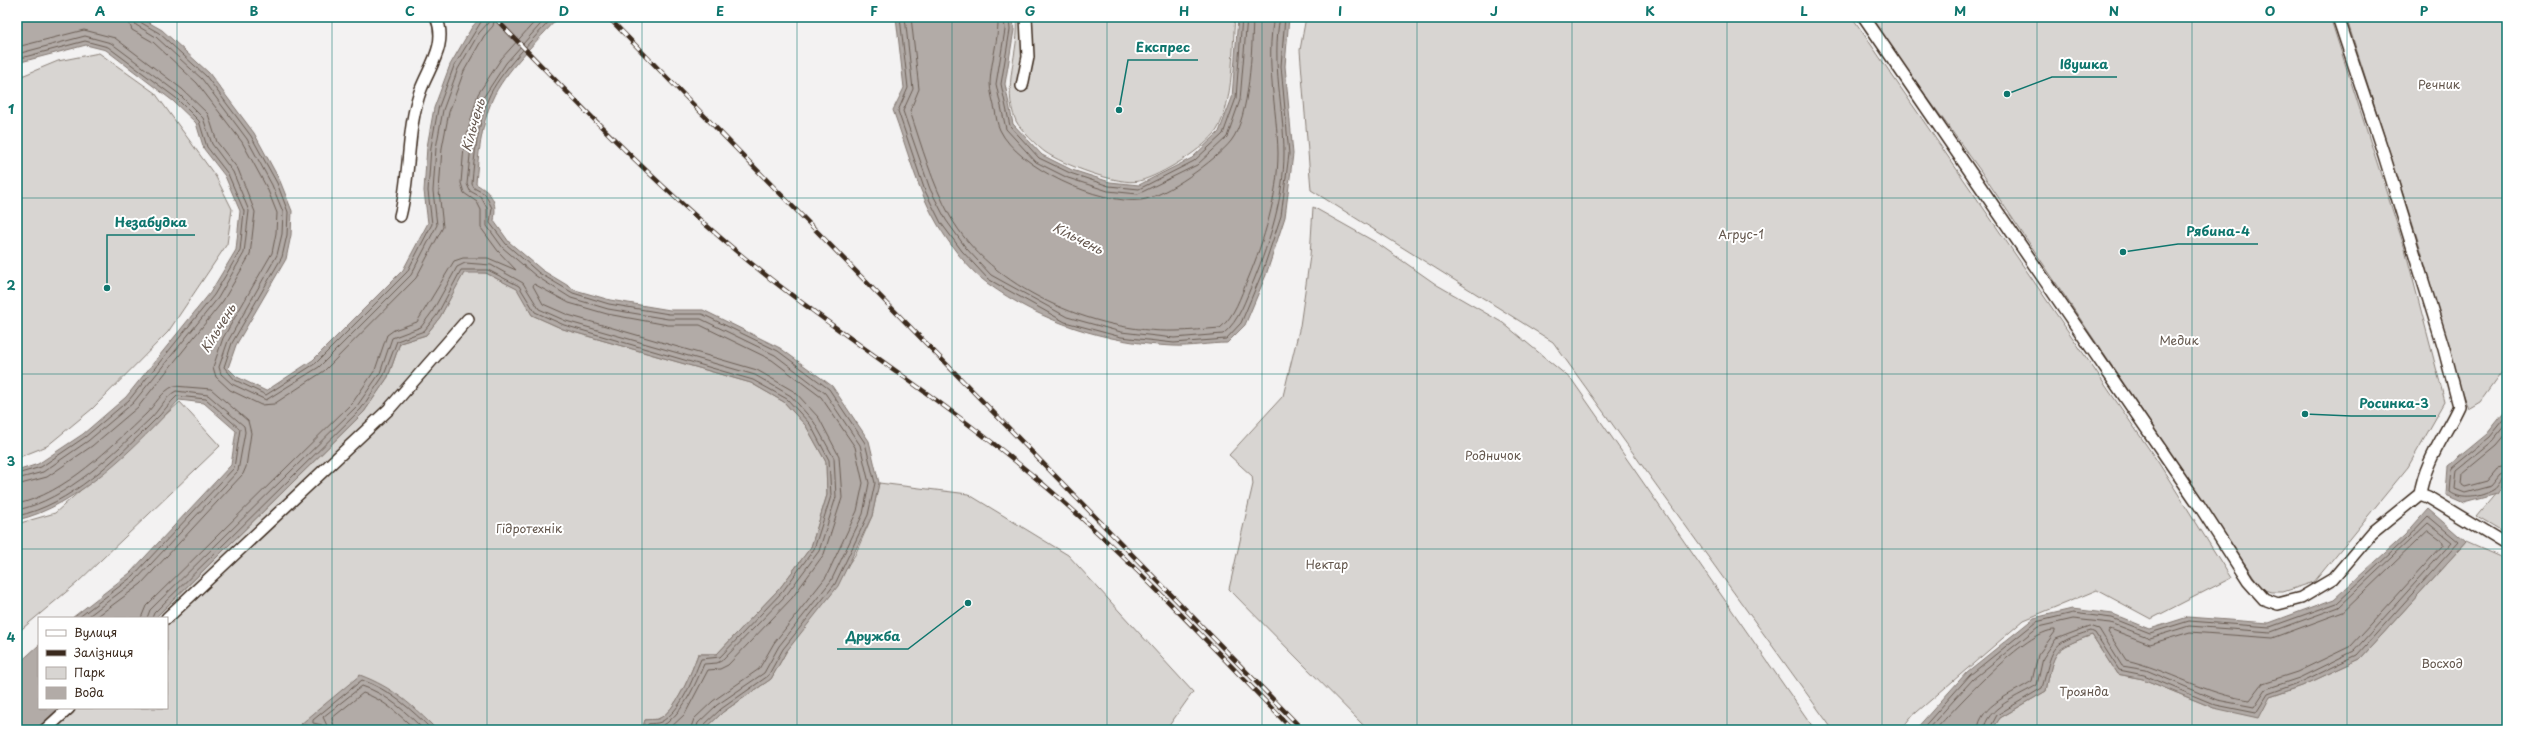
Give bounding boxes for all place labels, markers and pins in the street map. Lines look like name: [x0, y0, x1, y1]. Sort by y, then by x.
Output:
callout: Експрес: [1128, 35, 1198, 60]
callout: Івушка: [2052, 52, 2117, 77]
callout: Незабудка: [107, 210, 195, 235]
callout: Рябина-4: [2178, 219, 2258, 244]
callout: Росинка-3: [2351, 391, 2436, 416]
callout: Дружба: [837, 624, 908, 649]

